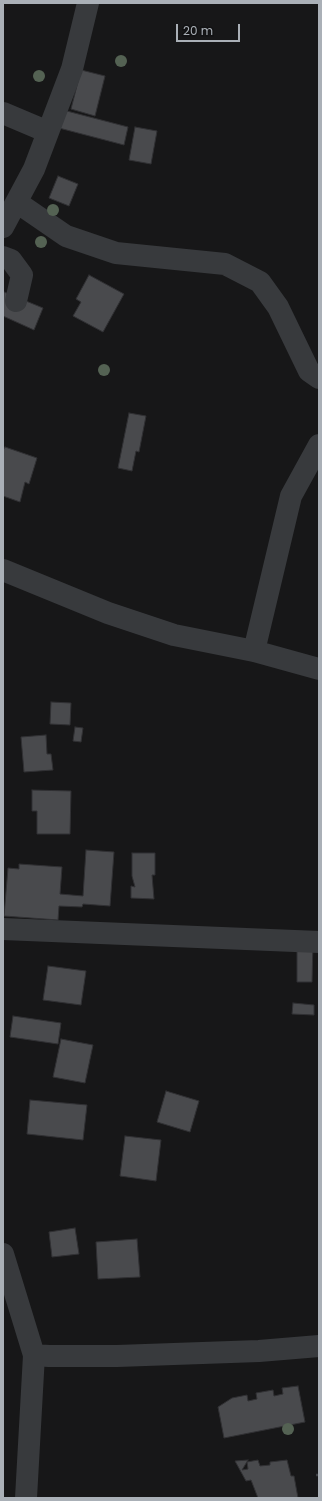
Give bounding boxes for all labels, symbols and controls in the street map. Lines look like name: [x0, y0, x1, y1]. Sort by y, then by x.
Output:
scale bar: [178, 16, 242, 42]
text: 20 m: [183, 22, 213, 39]

